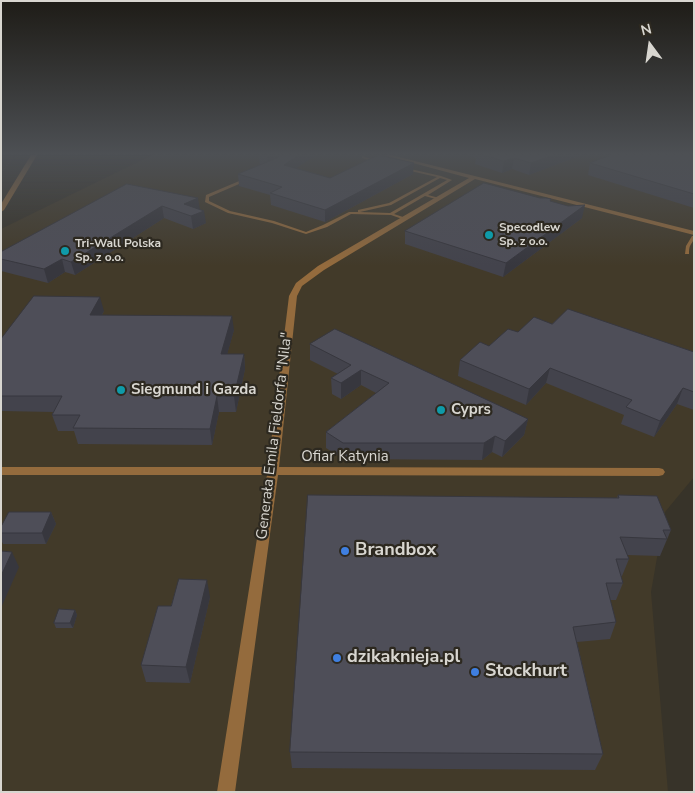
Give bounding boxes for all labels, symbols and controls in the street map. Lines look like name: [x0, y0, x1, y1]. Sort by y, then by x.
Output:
text: N: [639, 19, 654, 40]
north arrow: [625, 20, 675, 70]
place label: Specodlew Sp. z o.o.: [499, 221, 560, 249]
marker: Specodlew Sp. z o.o.: [483, 229, 495, 241]
place label: Tri-Wall Polska Sp. z o.o.: [75, 237, 161, 265]
marker: Tri-Wall Polska Sp. z o.o.: [59, 245, 71, 257]
street label: Generała Emila Fieldorfa "Nila": [253, 331, 297, 541]
place label: Siegmund i Gazda: [131, 381, 256, 399]
marker: Siegmund i Gazda: [115, 384, 127, 396]
place label: Cyprs: [451, 401, 491, 419]
marker: Cyprs: [435, 404, 447, 416]
street label: Ofiar Katynia: [301, 448, 389, 466]
place label: Brandbox: [355, 540, 436, 562]
marker: Brandbox: [339, 545, 351, 557]
place label: dzikaknieja.pl: [347, 647, 460, 669]
marker: dzikaknieja.pl: [331, 652, 343, 664]
place label: Stockhurt: [485, 661, 567, 683]
marker: Stockhurt: [469, 666, 481, 678]

